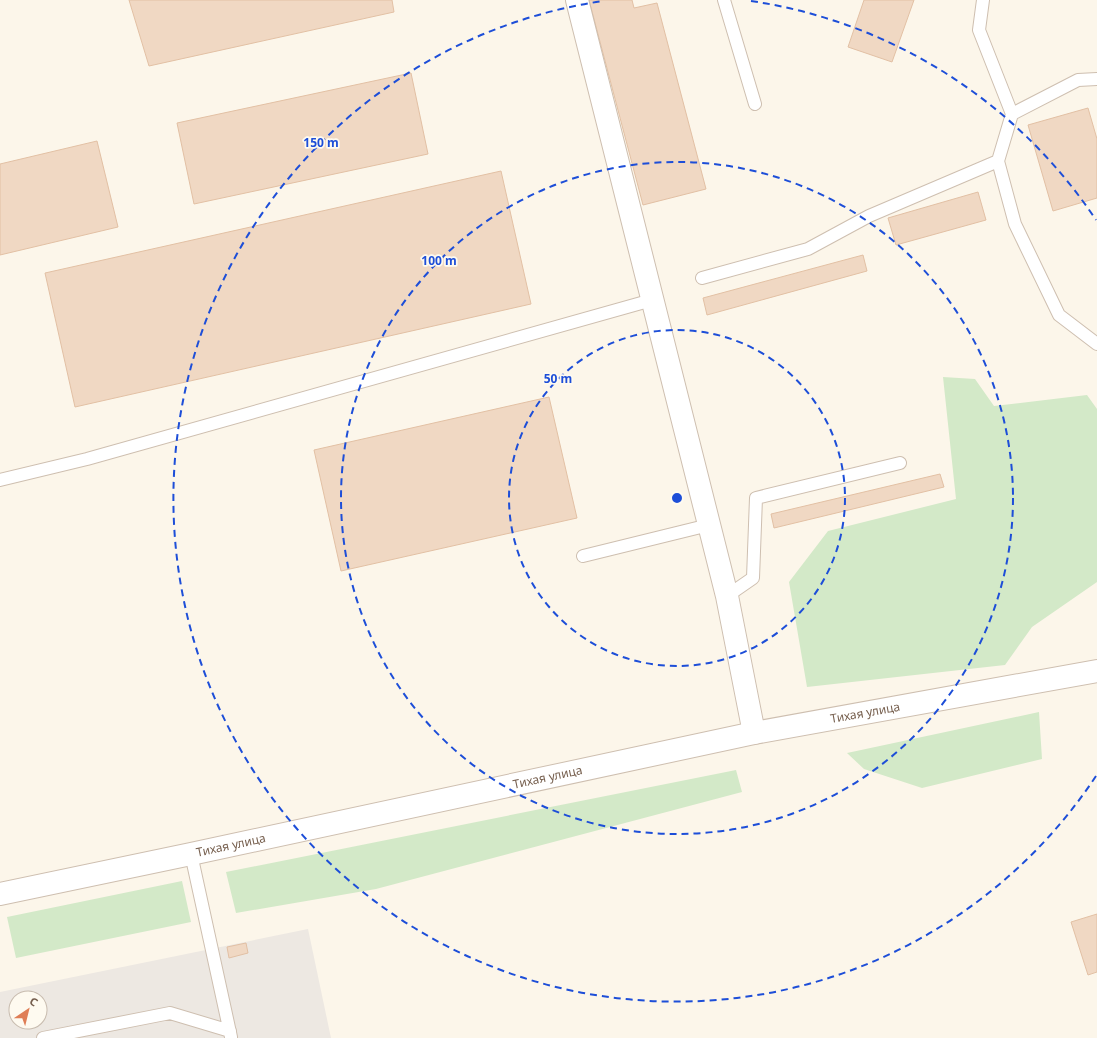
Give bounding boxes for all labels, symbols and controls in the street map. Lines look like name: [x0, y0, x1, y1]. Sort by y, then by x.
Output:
text: 150 m: [303, 134, 339, 151]
text: 100 m: [421, 252, 457, 269]
text: 50 m: [544, 370, 572, 387]
centre of rings: [670, 491, 684, 505]
street label: Тихая улица: [829, 698, 901, 727]
street label: Тихая улица: [511, 761, 584, 793]
street label: Тихая улица: [195, 829, 267, 861]
north arrow: [8, 990, 48, 1030]
text: С: [27, 993, 41, 1010]

